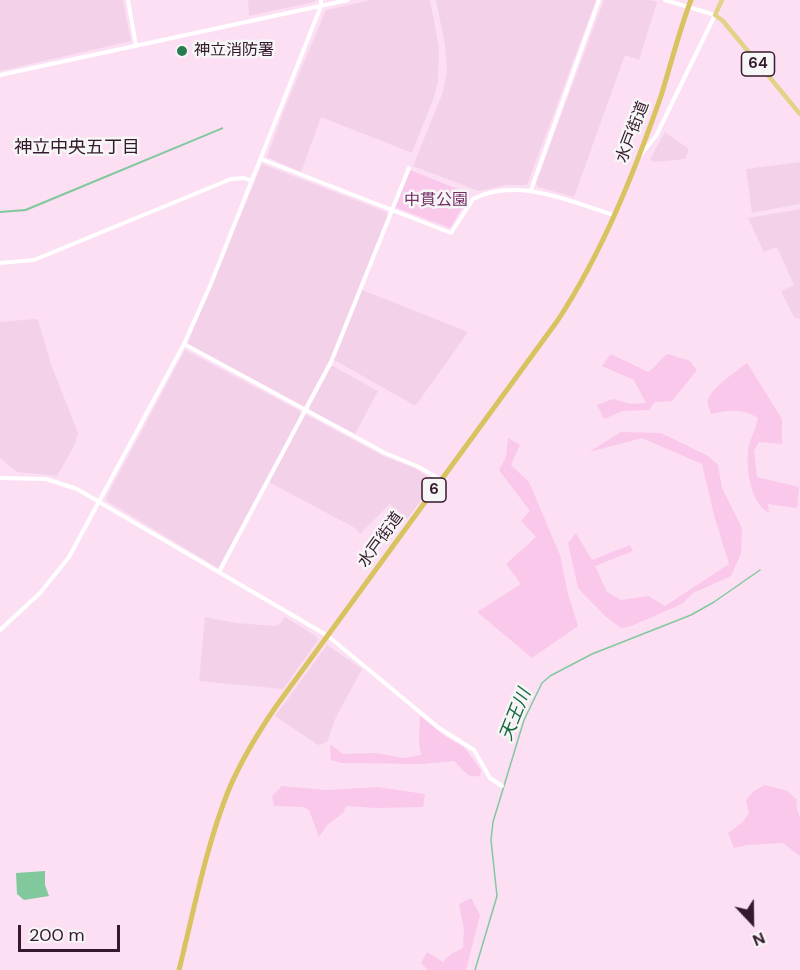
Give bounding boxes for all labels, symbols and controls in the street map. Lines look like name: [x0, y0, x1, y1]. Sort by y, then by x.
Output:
place label: 神立消防署: [194, 41, 274, 61]
marker: 神立消防署: [175, 44, 189, 58]
road number: 64: [742, 52, 774, 76]
street label: 水戸街道: [613, 99, 653, 165]
district label: 神立中央五丁目: [14, 137, 140, 159]
park label: 中貫公園: [404, 191, 468, 211]
road number: 6: [422, 478, 446, 502]
street label: 水戸街道: [354, 508, 408, 572]
water label: 天王川: [496, 686, 536, 744]
north arrow: [722, 892, 782, 952]
scale bar: [21, 913, 123, 951]
text: 200 m: [29, 923, 85, 947]
text: N: [750, 927, 768, 951]

